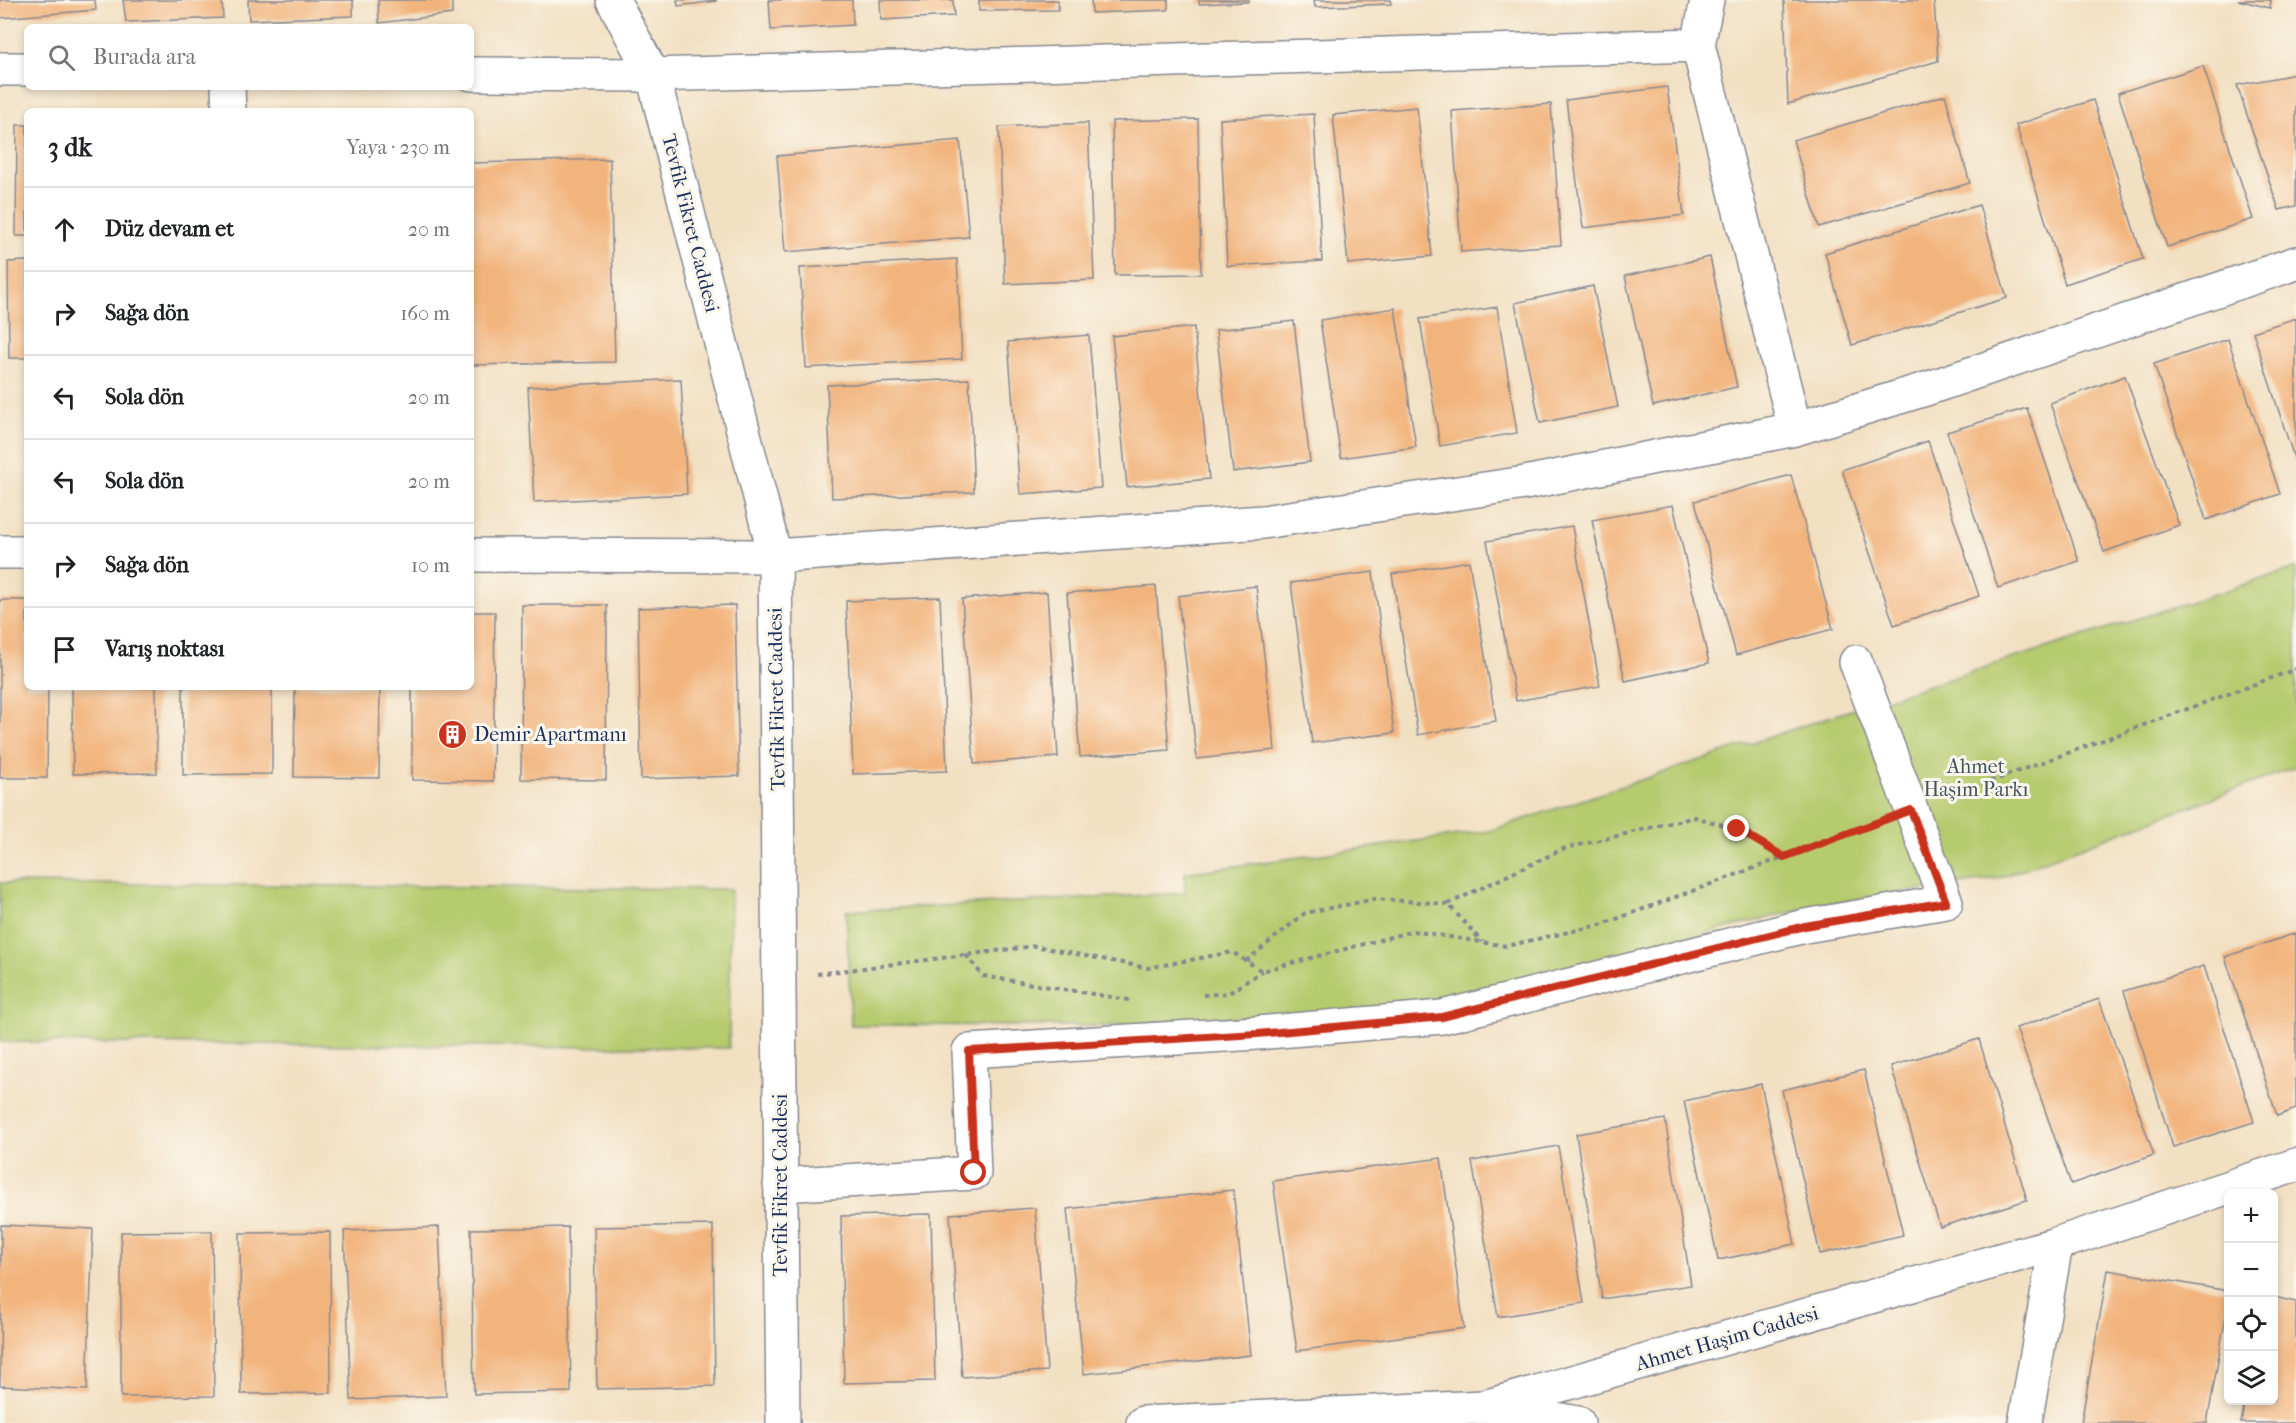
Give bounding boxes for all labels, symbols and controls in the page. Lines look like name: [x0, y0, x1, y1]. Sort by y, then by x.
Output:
search box: [24, 24, 474, 90]
icon: search: [45, 41, 78, 74]
text: Burada ara: [93, 44, 196, 70]
text: 3 dk: [48, 132, 92, 163]
street label: Tevfik Fikret Caddesi: [657, 132, 724, 315]
text: Yaya · 230 m: [346, 136, 450, 159]
icon: ahead: [48, 213, 81, 246]
text: Düz devam et: [105, 216, 234, 242]
text: 20 m: [408, 218, 450, 241]
icon: right: [48, 297, 81, 330]
text: Sağa dön: [105, 300, 189, 326]
text: 160 m: [400, 302, 450, 325]
icon: left: [48, 381, 81, 414]
text: Sola dön: [105, 384, 184, 410]
text: 20 m: [408, 386, 450, 409]
icon: left: [48, 465, 81, 498]
text: Sola dön: [105, 468, 184, 494]
text: 20 m: [408, 470, 450, 493]
icon: right: [48, 549, 81, 582]
text: Sağa dön: [105, 552, 189, 578]
text: 10 m: [411, 554, 450, 577]
street label: Tevfik Fikret Caddesi: [763, 607, 790, 791]
icon: arrive: [48, 633, 81, 666]
text: Varış noktası: [105, 636, 224, 662]
building icon: Demir Apartmanı: [437, 718, 469, 750]
place label: Demir Apartmanı: [474, 723, 627, 746]
park label: Ahmet Haşim Parkı: [1924, 755, 2029, 801]
route end: [1723, 815, 1749, 841]
street label: Tevfik Fikret Caddesi: [769, 1093, 792, 1277]
route start: [960, 1159, 986, 1185]
map controls: [2224, 1189, 2278, 1405]
button: +: [2224, 1189, 2278, 1243]
button: −: [2224, 1243, 2278, 1297]
button: locate: [2224, 1297, 2278, 1351]
street label: Ahmet Haşim Caddesi: [1632, 1301, 1821, 1376]
button: layers: [2224, 1351, 2278, 1405]

